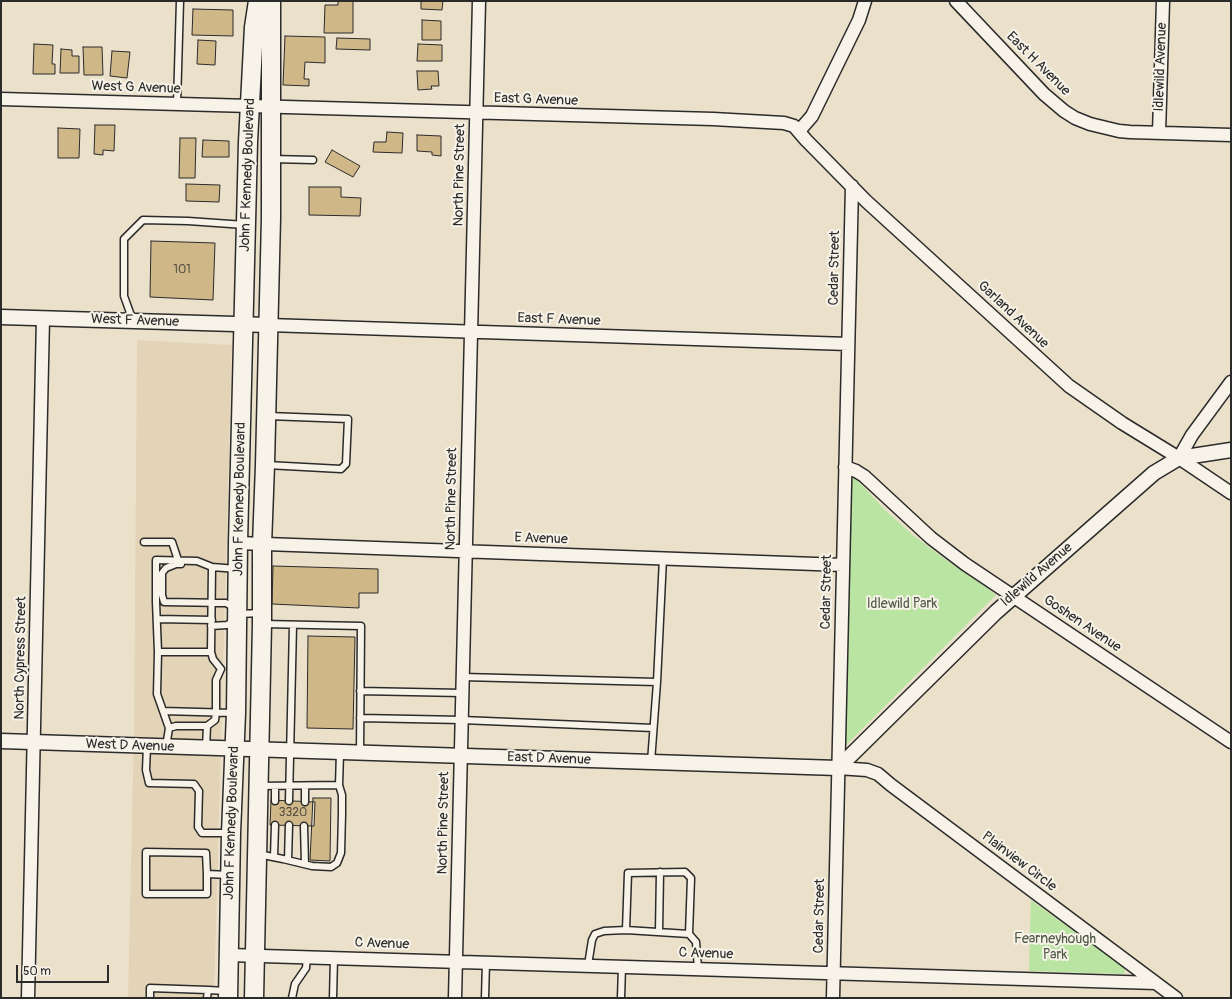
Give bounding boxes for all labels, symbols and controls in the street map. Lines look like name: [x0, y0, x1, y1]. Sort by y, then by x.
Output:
street label: Idlewild Avenue: [1151, 22, 1171, 112]
street label: East H Avenue: [1002, 28, 1074, 100]
street label: West G Avenue: [91, 78, 181, 98]
street label: East G Avenue: [494, 90, 578, 110]
street label: John F Kennedy Boulevard: [237, 98, 259, 252]
street label: North Pine Street: [451, 123, 469, 227]
street label: Cedar Street: [826, 230, 844, 306]
house number: 101: [173, 263, 191, 277]
street label: Garland Avenue: [974, 278, 1052, 352]
street label: East F Avenue: [517, 310, 601, 330]
street label: West F Avenue: [91, 311, 179, 331]
street label: John F Kennedy Boulevard: [230, 422, 250, 576]
street label: North Pine Street: [443, 447, 461, 551]
street label: E Avenue: [514, 530, 568, 548]
street label: Idlewild Avenue: [998, 539, 1076, 611]
street label: Cedar Street: [818, 554, 836, 630]
street label: Goshen Avenue: [1040, 592, 1124, 656]
street label: North Cypress Street: [12, 596, 30, 720]
park label: Idlewild Park: [867, 596, 937, 612]
street label: West D Avenue: [85, 736, 175, 756]
street label: John F Kennedy Boulevard: [221, 746, 243, 900]
street label: East D Avenue: [507, 749, 591, 769]
street label: North Pine Street: [435, 771, 453, 875]
house number: 3320: [279, 806, 307, 820]
street label: Plainview Circle: [978, 828, 1060, 896]
street label: Cedar Street: [811, 878, 829, 954]
park label: Fearneyhough Park: [1014, 931, 1096, 964]
street label: C Avenue: [354, 935, 410, 953]
street label: C Avenue: [678, 945, 734, 963]
scale bar: [18, 957, 111, 983]
text: 50 m: [23, 964, 51, 979]

